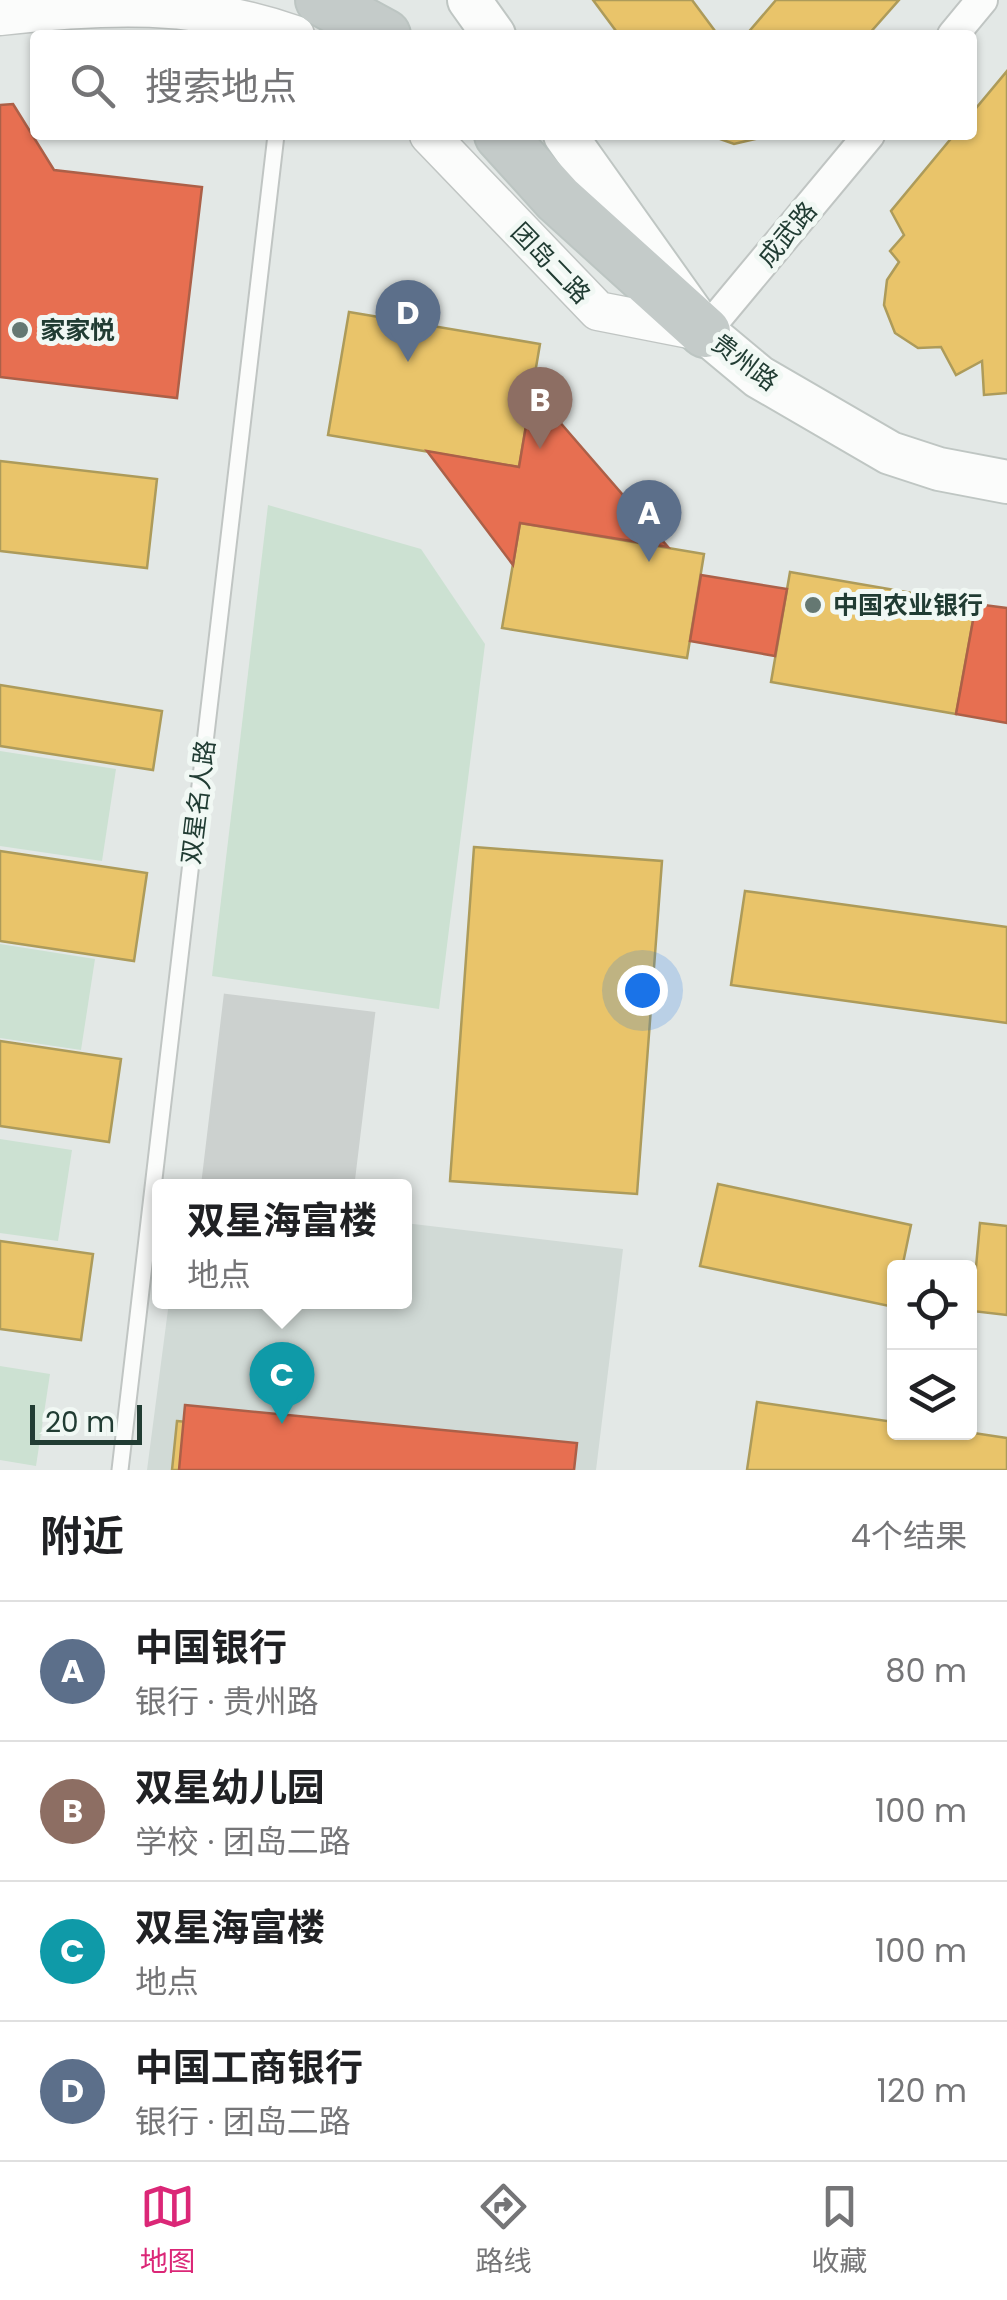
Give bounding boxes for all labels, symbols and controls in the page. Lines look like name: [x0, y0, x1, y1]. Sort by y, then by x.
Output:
search box: [30, 30, 977, 140]
icon: search: [65, 58, 120, 113]
text: 搜索地点: [145, 60, 297, 113]
street label: 成武路: [750, 194, 825, 274]
street label: 团岛二路: [503, 215, 598, 311]
pin: D: [376, 280, 440, 362]
place label: 家家悦: [40, 313, 115, 348]
marker: 家家悦: [9, 319, 31, 341]
street label: 贵州路: [704, 326, 785, 399]
pin: B: [508, 366, 572, 449]
pin: A: [616, 480, 682, 562]
place label: 中国农业银行: [833, 588, 983, 623]
marker: 中国农业银行: [802, 594, 824, 616]
street label: 双星名人路: [174, 738, 223, 866]
your location: [617, 965, 668, 1016]
popup: [152, 1179, 412, 1309]
text: 双星海富楼: [187, 1194, 377, 1247]
text: 地点: [187, 1252, 251, 1297]
map controls: [887, 1260, 977, 1440]
button: locate: [887, 1260, 977, 1350]
pin: C: [250, 1342, 314, 1424]
button: layers: [887, 1350, 977, 1440]
scale bar: [30, 1400, 142, 1444]
text: 20 m: [45, 1403, 115, 1442]
text: 附近: [40, 1507, 124, 1566]
text: 4个结果: [851, 1513, 967, 1558]
text: 中国银行: [135, 1621, 287, 1674]
text: A: [61, 1648, 84, 1693]
text: 80 m: [885, 1648, 967, 1693]
text: 银行 · 贵州路: [135, 1679, 319, 1724]
text: 双星幼儿园: [135, 1761, 325, 1814]
text: B: [62, 1788, 83, 1833]
text: 100 m: [875, 1788, 967, 1833]
text: 学校 · 团岛二路: [135, 1819, 351, 1864]
text: 双星海富楼: [135, 1901, 325, 1954]
text: C: [60, 1928, 85, 1973]
text: 100 m: [875, 1928, 967, 1973]
text: 地点: [135, 1959, 199, 2004]
text: 中国工商银行: [135, 2041, 363, 2094]
text: D: [61, 2068, 84, 2113]
text: 120 m: [877, 2068, 967, 2113]
text: 银行 · 团岛二路: [135, 2099, 351, 2144]
tab: 地图: [140, 2179, 196, 2283]
tab: 路线: [475, 2179, 531, 2283]
tab: 收藏: [811, 2179, 867, 2283]

